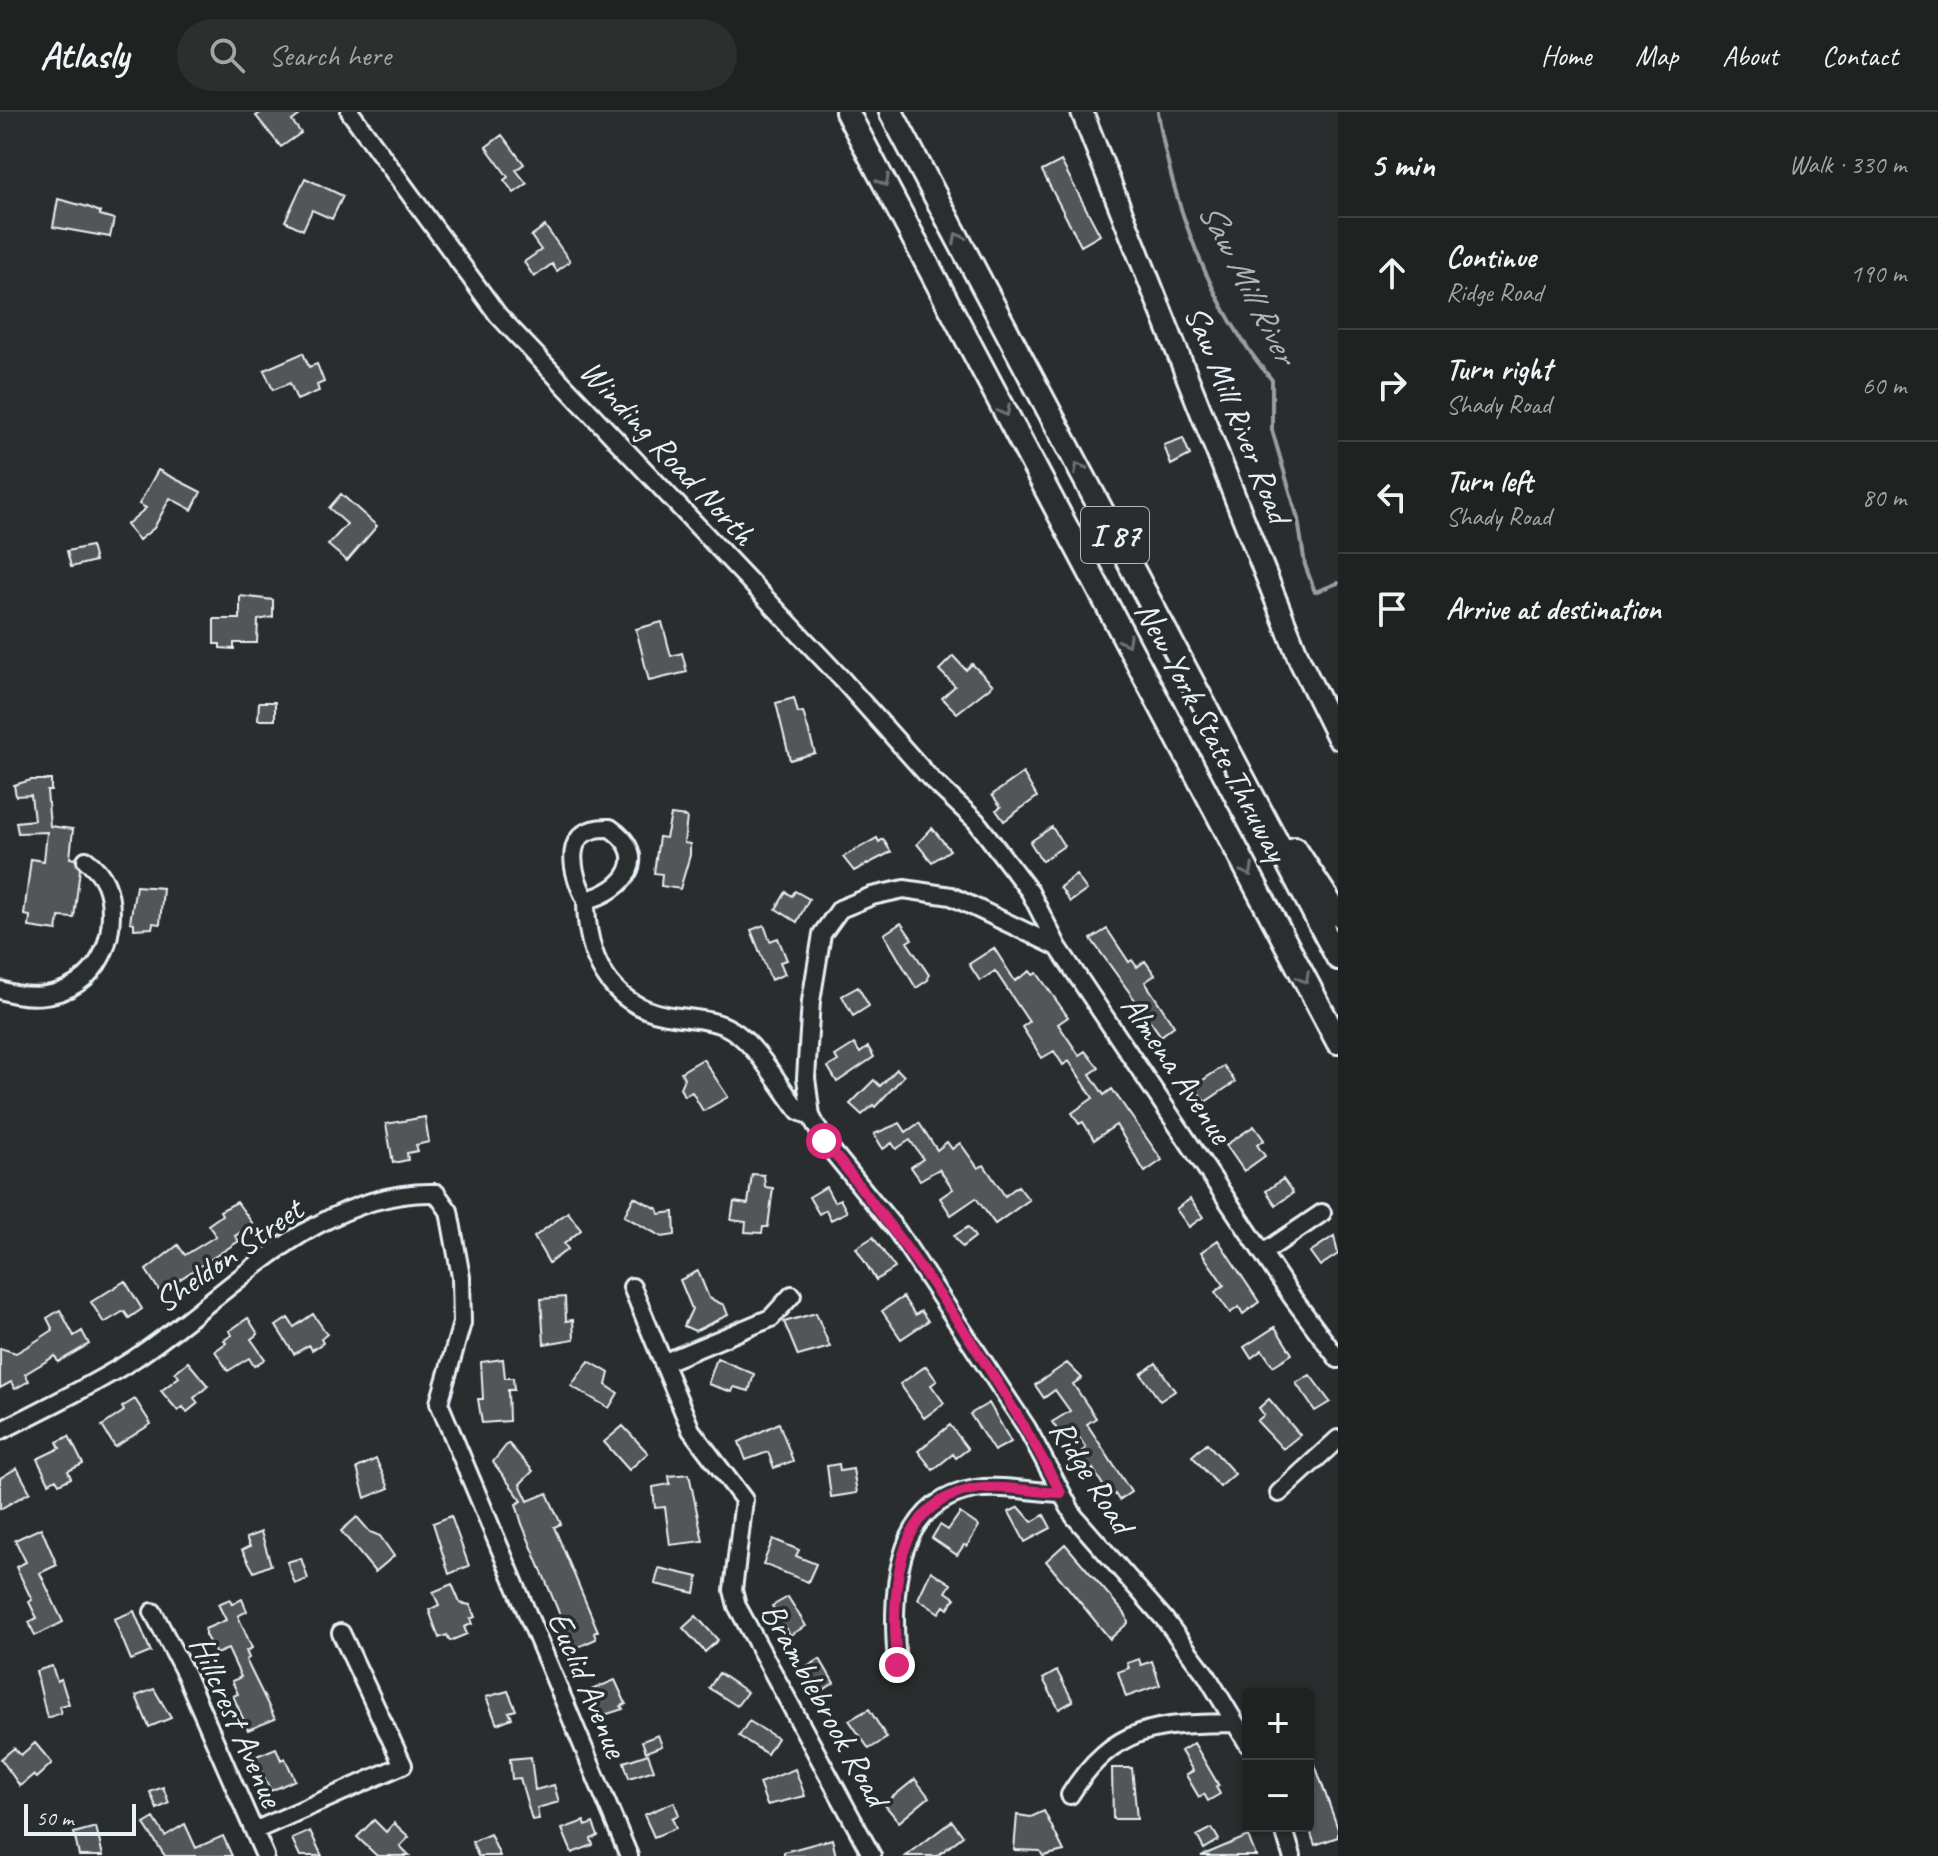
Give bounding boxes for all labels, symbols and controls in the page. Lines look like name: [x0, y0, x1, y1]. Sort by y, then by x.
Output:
search box: [177, 19, 737, 91]
text: Atlasly: [40, 32, 129, 79]
icon: search: [205, 33, 249, 77]
text: Search here: [269, 36, 391, 74]
text: Home: [1541, 38, 1591, 73]
text: Map: [1635, 38, 1678, 73]
text: About: [1722, 38, 1778, 73]
text: Contact: [1822, 38, 1898, 73]
text: 5 min: [1370, 143, 1435, 186]
text: Walk · 330 m: [1789, 148, 1906, 181]
one-way arrow: [874, 173, 889, 187]
water label: Saw Mill River: [1188, 194, 1310, 375]
one-way arrow: [952, 232, 967, 246]
text: Continue: [1446, 238, 1536, 276]
icon: ahead: [1370, 251, 1414, 295]
text: 190 m: [1850, 257, 1906, 290]
text: Ridge Road: [1446, 276, 1543, 309]
street label: Saw Mill River Road: [1175, 299, 1303, 533]
street label: Winding Road North: [571, 350, 766, 555]
text: Turn right: [1446, 350, 1551, 388]
icon: right: [1370, 363, 1414, 407]
text: 60 m: [1862, 369, 1906, 402]
text: Shady Road: [1446, 388, 1551, 421]
one-way arrow: [996, 403, 1011, 417]
one-way arrow: [1074, 461, 1089, 476]
text: Turn left: [1446, 462, 1533, 500]
icon: left: [1370, 475, 1414, 519]
text: 80 m: [1862, 481, 1906, 514]
text: Shady Road: [1446, 500, 1551, 533]
road number: I 87: [1081, 507, 1149, 563]
icon: arrive: [1370, 587, 1414, 631]
text: Arrive at destination: [1446, 590, 1661, 628]
street label: New York State Thruway: [1125, 594, 1300, 871]
one-way arrow: [1117, 632, 1132, 647]
one-way arrow: [1238, 862, 1253, 877]
one-way arrow: [1295, 970, 1310, 985]
street label: Almena Avenue: [1112, 987, 1243, 1153]
route start: [806, 1123, 842, 1159]
street label: Sheldon Street: [145, 1186, 314, 1322]
street label: Ridge Road: [1040, 1411, 1146, 1545]
street label: Bramblebrook Road: [751, 1595, 901, 1818]
street label: Euclid Avenue: [538, 1605, 639, 1765]
street label: Hillcrest Avenue: [180, 1629, 295, 1815]
route end: [879, 1647, 915, 1683]
map controls: [1242, 1688, 1314, 1832]
button: +: [1242, 1688, 1314, 1760]
button: −: [1242, 1760, 1314, 1832]
scale bar: [24, 1800, 136, 1836]
text: 50 m: [36, 1804, 73, 1832]

